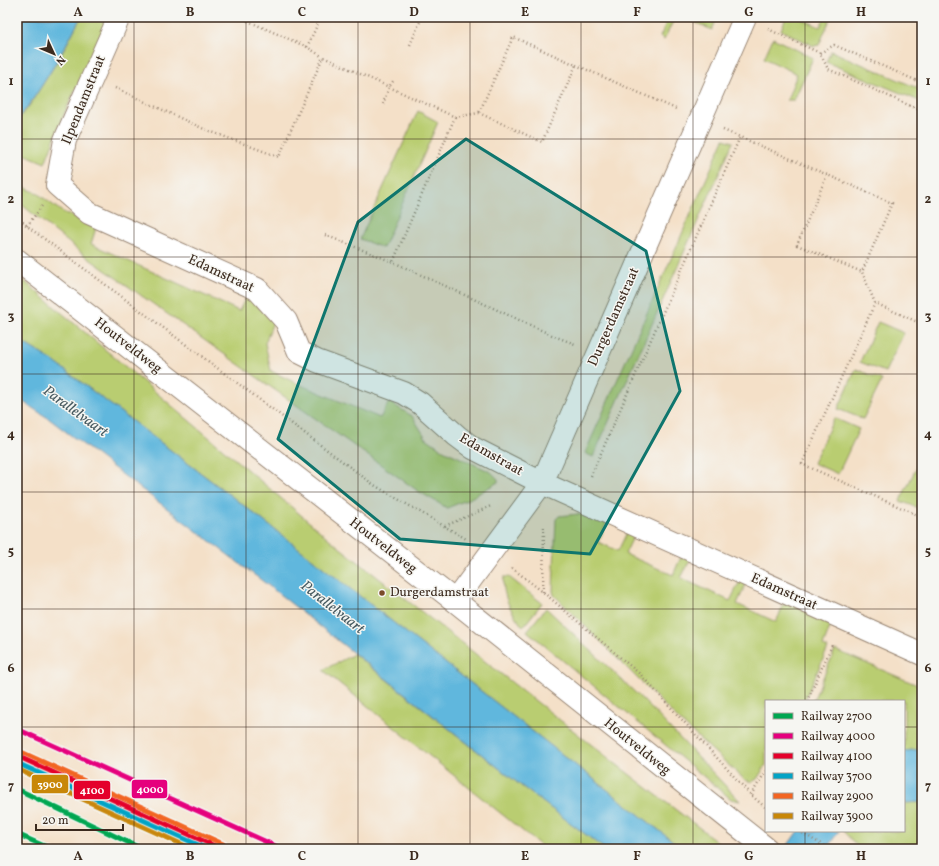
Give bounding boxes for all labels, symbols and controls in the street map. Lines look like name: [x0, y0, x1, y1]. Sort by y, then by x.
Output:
text: A: [73, 4, 83, 22]
text: B: [186, 4, 195, 22]
text: C: [298, 4, 306, 22]
text: D: [409, 4, 419, 22]
text: E: [521, 4, 529, 22]
text: F: [633, 4, 641, 22]
text: G: [744, 4, 754, 22]
text: H: [856, 4, 866, 22]
north arrow: [34, 34, 74, 74]
text: N: [52, 52, 68, 68]
street label: Ilpendamstraat: [57, 52, 111, 148]
text: 1: [8, 73, 14, 91]
text: 1: [925, 73, 931, 91]
text: 2: [8, 191, 15, 209]
text: 2: [925, 191, 932, 209]
street label: Edamstraat: [185, 250, 257, 298]
street label: Durgerdamstraat: [584, 265, 644, 369]
text: 3: [8, 308, 15, 326]
text: 3: [925, 308, 932, 326]
street label: Houtveldweg: [90, 313, 166, 379]
water label: Parallelvaart: [38, 381, 113, 444]
text: 4: [7, 426, 15, 444]
text: 4: [924, 426, 932, 444]
street label: Edamstraat: [455, 429, 527, 481]
street label: Houtveldweg: [345, 513, 421, 579]
text: 5: [8, 543, 14, 561]
text: 5: [925, 543, 931, 561]
street label: Edamstraat: [748, 569, 820, 615]
water label: Parallelvaart: [296, 576, 369, 640]
place label: Durgerdamstraat: [390, 584, 489, 602]
marker: Durgerdamstraat: [377, 588, 387, 598]
text: 6: [7, 660, 15, 678]
text: 6: [924, 660, 932, 678]
legend: [765, 700, 905, 832]
text: Railway 2700: [801, 709, 872, 725]
street label: Houtveldweg: [599, 714, 675, 780]
text: Railway 4000: [801, 729, 875, 745]
text: Railway 4100: [801, 749, 872, 765]
text: Railway 3700: [801, 769, 872, 785]
line badge: 3900: [31, 774, 69, 794]
text: 7: [8, 778, 14, 796]
text: 3900: [37, 778, 63, 793]
text: 7: [925, 778, 931, 796]
line badge: 4000: [131, 779, 168, 799]
line badge: 4100: [73, 780, 111, 800]
text: 4000: [137, 783, 164, 798]
text: 4100: [80, 784, 105, 799]
text: Railway 2900: [801, 789, 873, 805]
scale bar: [36, 806, 123, 832]
text: Railway 3900: [801, 809, 873, 825]
text: 20 m: [42, 813, 69, 829]
text: A: [73, 848, 83, 866]
text: B: [186, 848, 195, 866]
text: C: [298, 848, 306, 866]
text: D: [409, 848, 419, 866]
text: E: [521, 848, 529, 866]
text: F: [633, 848, 641, 866]
text: G: [744, 848, 754, 866]
text: H: [856, 848, 866, 866]

